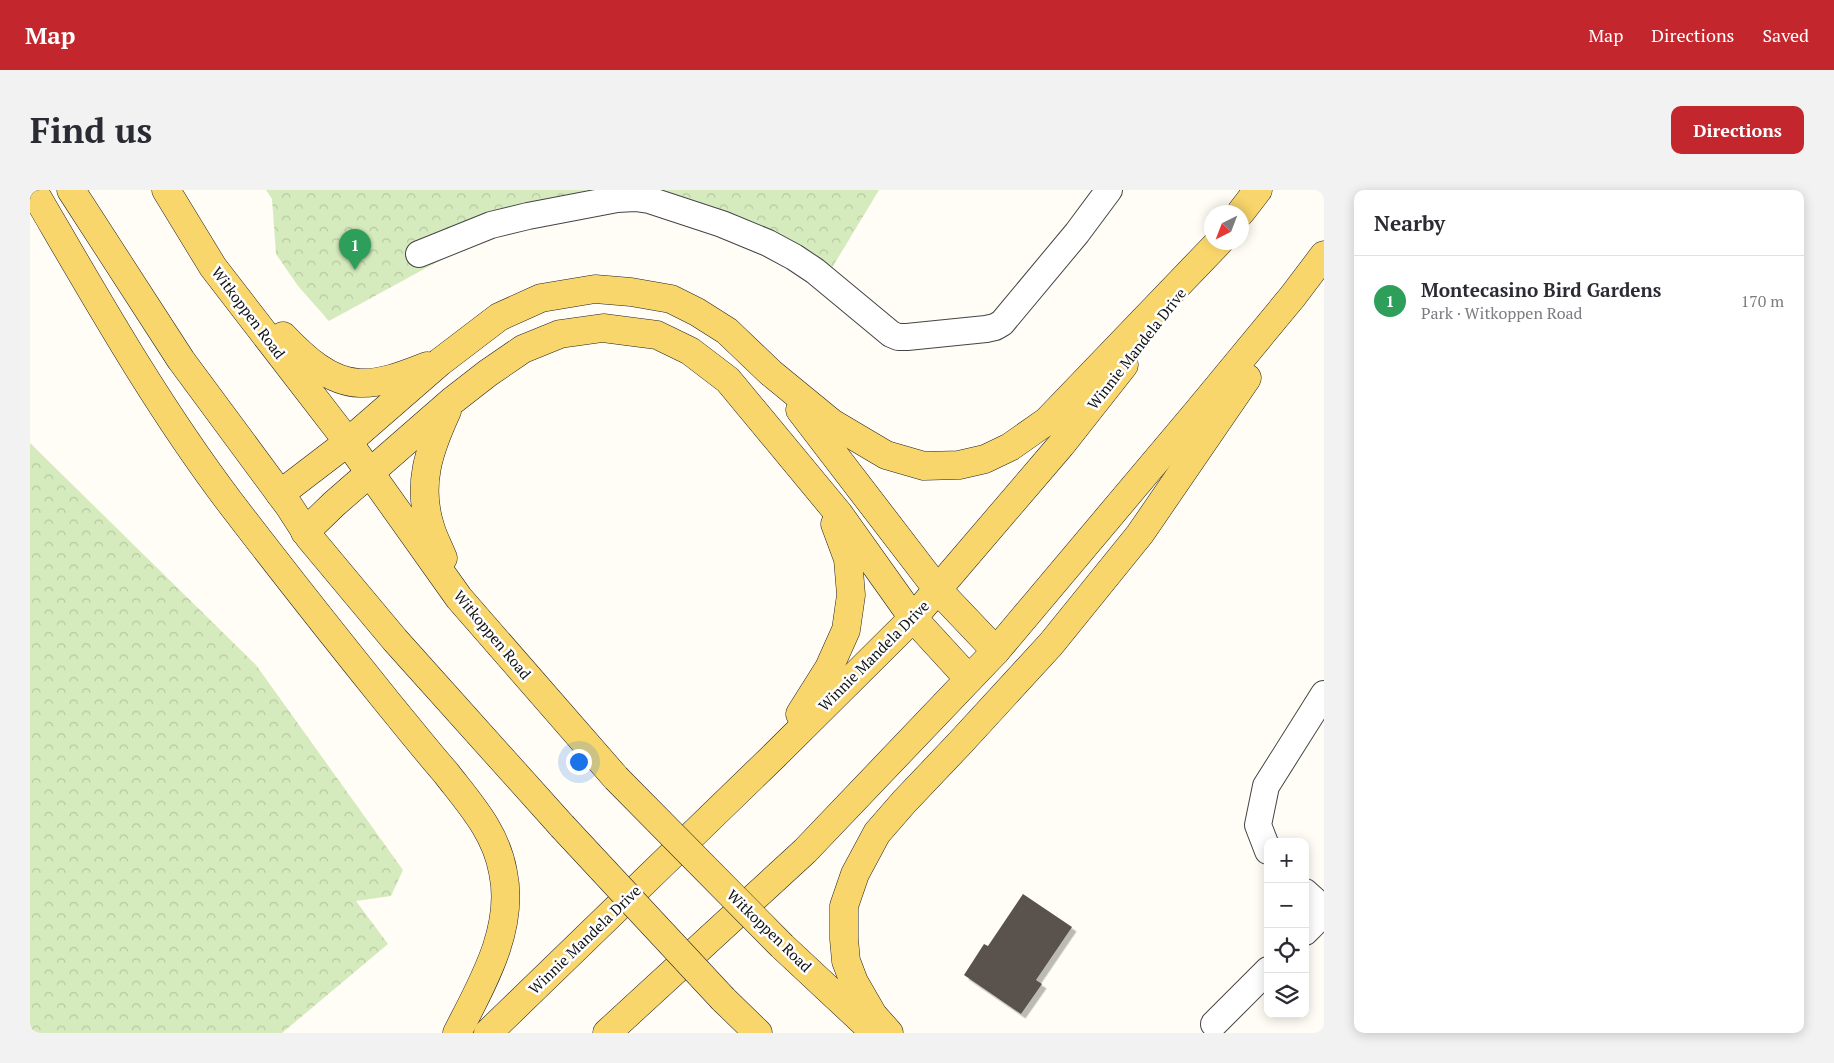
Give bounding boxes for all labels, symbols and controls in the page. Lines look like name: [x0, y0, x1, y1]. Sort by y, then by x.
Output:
text: Map: [25, 19, 75, 51]
text: Map: [1588, 23, 1623, 47]
text: Directions: [1651, 23, 1734, 47]
text: Saved: [1762, 23, 1809, 47]
button: Directions: [1671, 106, 1804, 154]
text: Find us: [30, 107, 152, 153]
north arrow: [1204, 205, 1249, 250]
text: Nearby: [1374, 209, 1445, 237]
pin: 1: [339, 229, 371, 270]
street label: Witkoppen Road: [208, 262, 290, 363]
text: Montecasino Bird Gardens: [1421, 277, 1661, 302]
street label: Winnie Mandela Drive: [1082, 284, 1190, 413]
text: 1: [1385, 290, 1395, 312]
text: 170 m: [1741, 290, 1784, 312]
text: Park · Witkoppen Road: [1421, 302, 1582, 324]
street label: Witkoppen Road: [450, 586, 536, 683]
street label: Winnie Mandela Drive: [814, 596, 933, 715]
your location: [566, 749, 592, 775]
map controls: [1264, 838, 1309, 1018]
button: +: [1264, 838, 1309, 883]
street label: Winnie Mandela Drive: [524, 880, 645, 998]
button: −: [1264, 883, 1309, 928]
street label: Witkoppen Road: [723, 885, 816, 976]
button: locate: [1264, 928, 1309, 973]
button: layers: [1264, 973, 1309, 1018]

